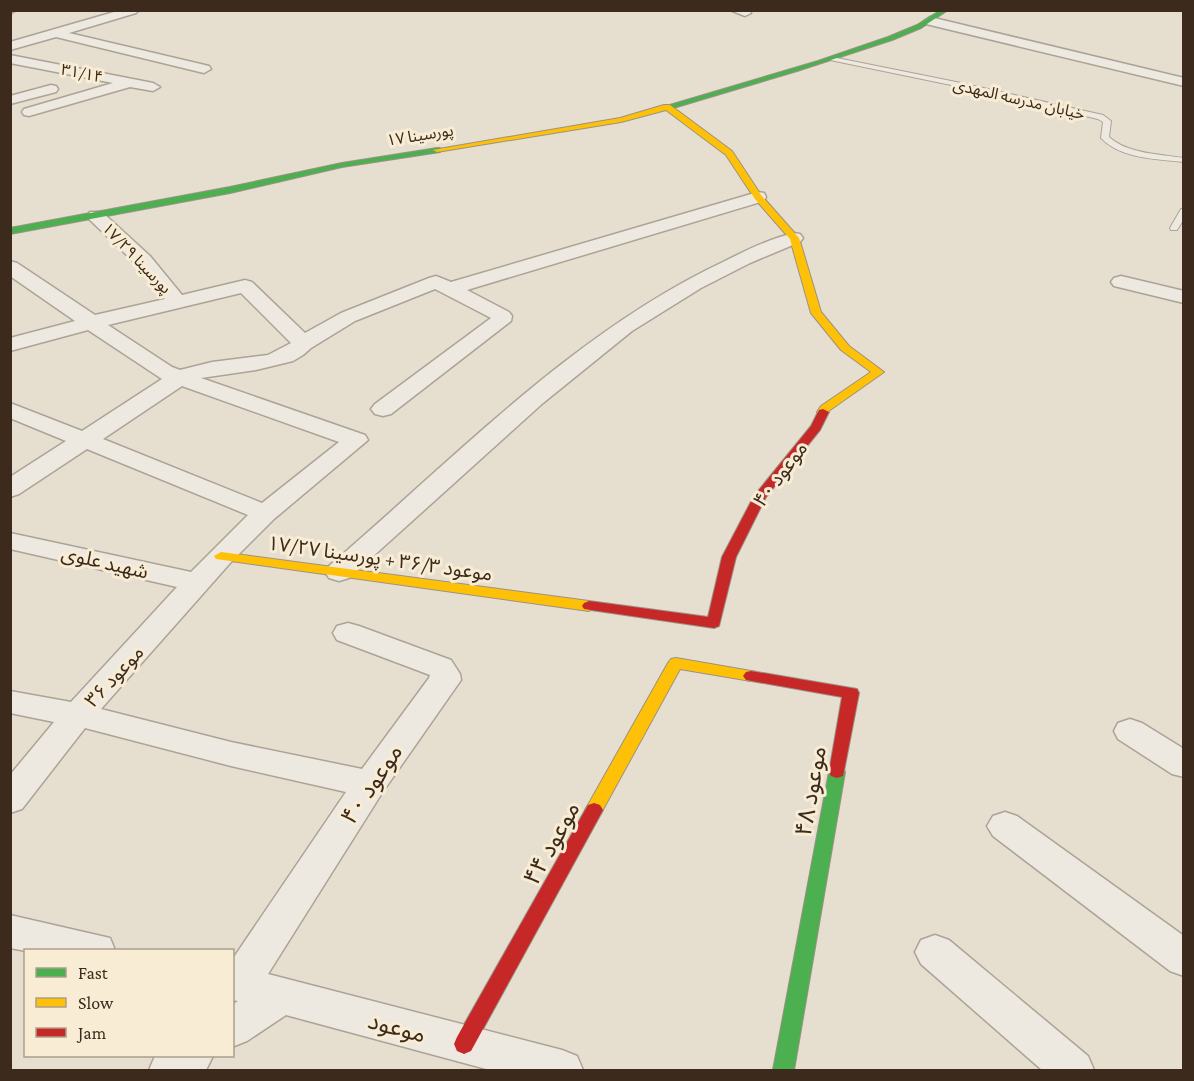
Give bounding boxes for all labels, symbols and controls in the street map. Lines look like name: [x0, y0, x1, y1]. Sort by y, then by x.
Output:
street label: ۳۱/۱۴: [60, 61, 104, 85]
street label: خیابان مدرسه المهدی: [951, 76, 1086, 123]
street label: پورسینا ۱۷: [385, 121, 455, 151]
street label: پورسینا ۱۷/۲۹: [97, 219, 175, 298]
street label: موعود ۴۰: [748, 437, 812, 511]
street label: موعود ۳۶/۳ + پورسینا ۱۷/۲۷: [266, 531, 494, 587]
street label: شهید علوی: [59, 541, 151, 584]
street label: موعود ۳۶: [80, 641, 149, 712]
street label: موعود ۴۰: [334, 739, 408, 830]
street label: موعود ۴۸: [789, 744, 832, 838]
street label: موعود ۴۴: [517, 797, 586, 890]
legend: [24, 949, 234, 1057]
text: Fast: [78, 963, 109, 983]
text: Slow: [78, 993, 114, 1013]
street label: موعود: [365, 1006, 429, 1049]
text: Jam: [76, 1023, 107, 1043]

